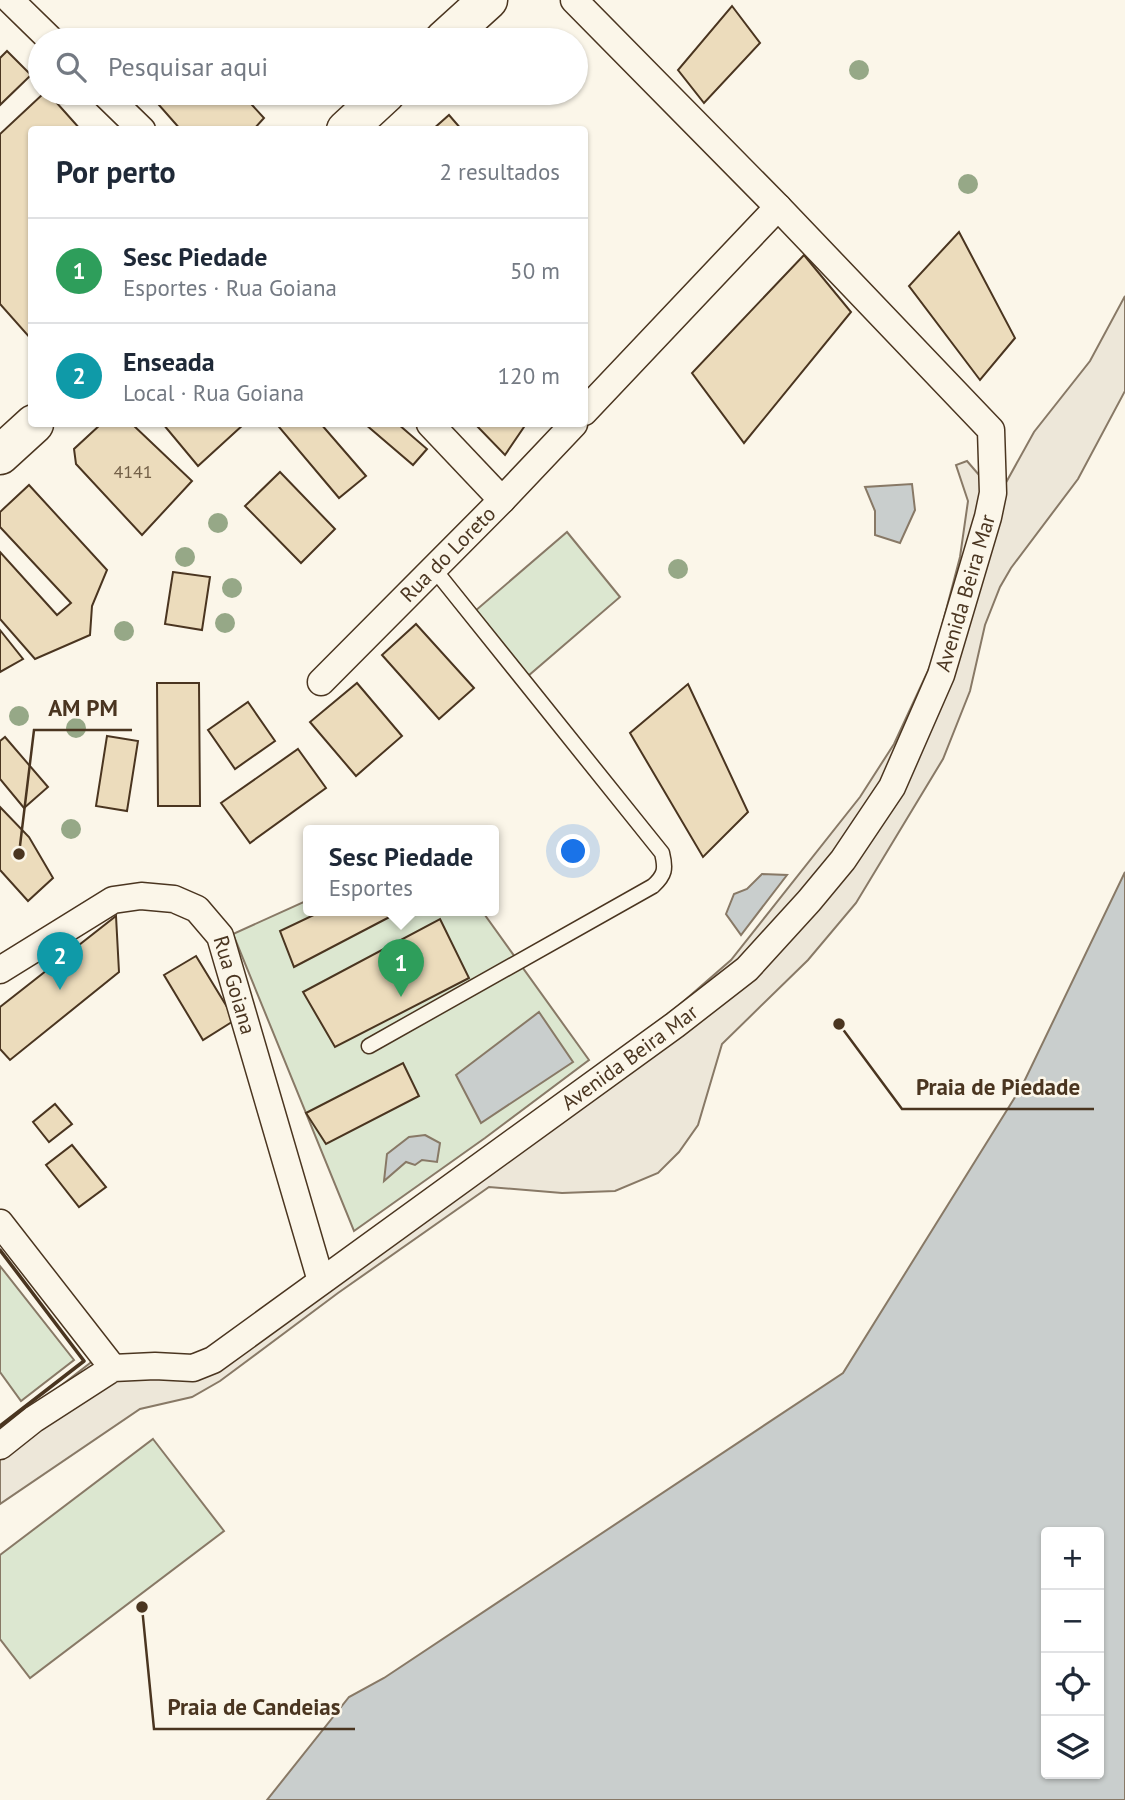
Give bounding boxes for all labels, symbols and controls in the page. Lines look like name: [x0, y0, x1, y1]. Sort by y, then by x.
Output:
search box: [28, 28, 588, 105]
icon: search: [52, 48, 90, 86]
text: Pesquisar aqui: [108, 50, 268, 83]
text: Por perto: [56, 152, 176, 191]
text: 2 resultados: [439, 157, 560, 186]
text: Sesc Piedade: [123, 240, 267, 273]
text: 1: [72, 256, 86, 285]
text: 50 m: [510, 256, 560, 285]
text: Esportes · Rua Goiana: [123, 273, 337, 302]
text: Enseada: [123, 345, 215, 378]
text: 2: [72, 361, 86, 390]
text: 120 m: [498, 361, 560, 390]
text: Local · Rua Goiana: [123, 378, 304, 407]
house number: 4141: [113, 460, 153, 483]
street label: Rua do Loreto: [394, 500, 501, 608]
street label: Avenida Beira Mar: [929, 511, 1001, 675]
callout: AM PM: [34, 686, 132, 730]
text: AM PM: [48, 693, 118, 722]
popup: [303, 825, 499, 916]
your location: [556, 834, 590, 868]
text: Sesc Piedade: [329, 840, 473, 873]
text: Esportes: [329, 873, 413, 902]
pin: 2: [37, 932, 83, 990]
street label: Rua Goiana: [208, 932, 262, 1038]
pin: 1: [378, 939, 424, 997]
street label: Avenida Beira Mar: [556, 998, 703, 1116]
callout: Praia de Piedade: [902, 1065, 1094, 1109]
text: Praia de Piedade: [916, 1072, 1080, 1101]
map controls: [1041, 1527, 1104, 1779]
button: +: [1041, 1527, 1104, 1590]
button: −: [1041, 1590, 1104, 1653]
button: locate: [1041, 1653, 1104, 1716]
callout: Praia de Candeias: [154, 1685, 355, 1729]
text: Praia de Candeias: [168, 1692, 341, 1721]
button: layers: [1041, 1716, 1104, 1779]

